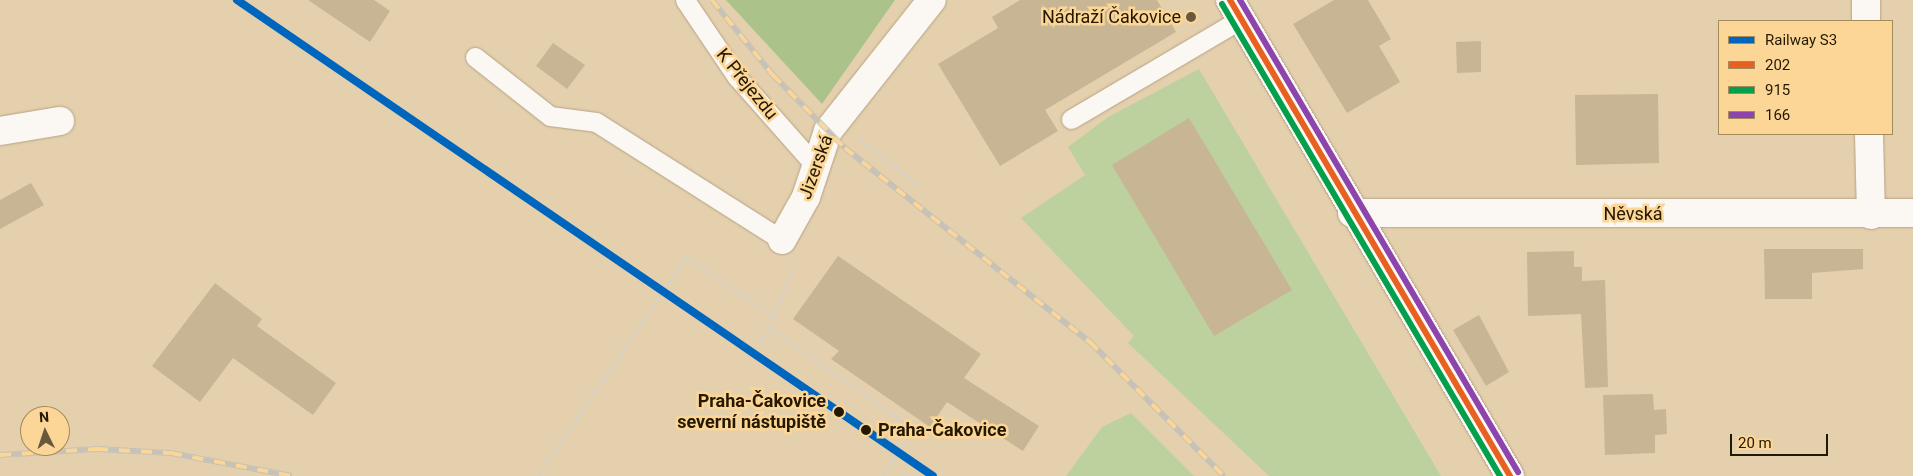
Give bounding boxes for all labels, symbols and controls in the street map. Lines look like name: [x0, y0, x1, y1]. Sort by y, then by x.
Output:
place label: Nádraží Čakovice: [1042, 6, 1181, 28]
marker: Nádraží Čakovice: [1185, 11, 1197, 23]
legend: [1718, 20, 1893, 135]
text: Railway S3: [1765, 31, 1837, 49]
street label: K Přejezdu: [712, 44, 782, 124]
text: 202: [1765, 56, 1790, 74]
text: 915: [1765, 81, 1790, 99]
text: 166: [1765, 106, 1790, 124]
street label: Jizerská: [794, 132, 838, 202]
street label: Něvská: [1603, 203, 1663, 225]
place label: Praha-Čakovice severní nástupiště: [677, 391, 826, 434]
marker: Praha-Čakovice severní nástupiště: [830, 403, 848, 421]
north arrow: [20, 406, 70, 456]
text: N: [39, 409, 50, 425]
place label: Praha-Čakovice: [878, 419, 1006, 441]
marker: Praha-Čakovice: [857, 421, 875, 439]
scale bar: [1733, 424, 1830, 456]
text: 20 m: [1738, 434, 1772, 452]

